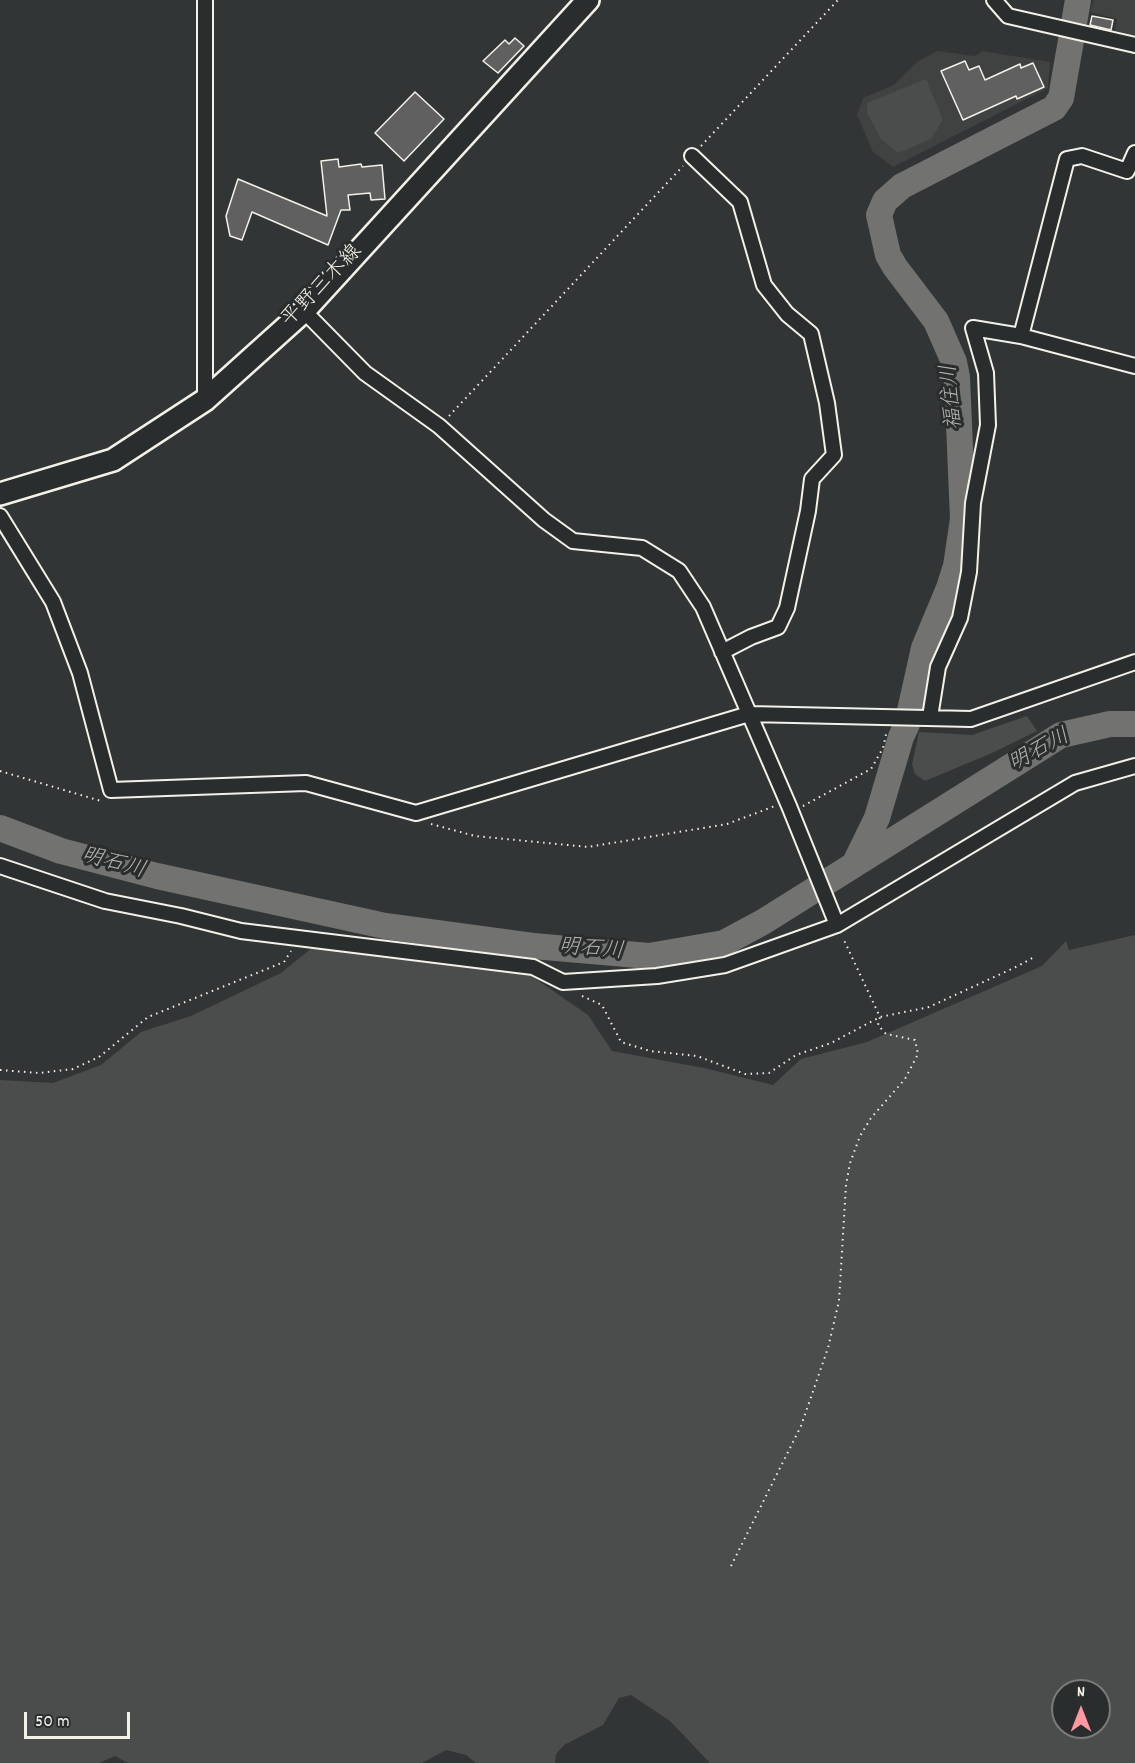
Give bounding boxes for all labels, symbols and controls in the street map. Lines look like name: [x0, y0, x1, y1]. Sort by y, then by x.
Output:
street label: 平野三木線: [277, 240, 369, 334]
water label: 福住川: [938, 363, 970, 431]
water label: 明石川: [1005, 725, 1075, 779]
water label: 明石川: [78, 844, 148, 886]
water label: 明石川: [557, 935, 625, 967]
north arrow: [1051, 1679, 1111, 1739]
text: N: [1077, 1681, 1085, 1704]
scale bar: [27, 1700, 134, 1738]
text: 50 m: [35, 1710, 70, 1735]

